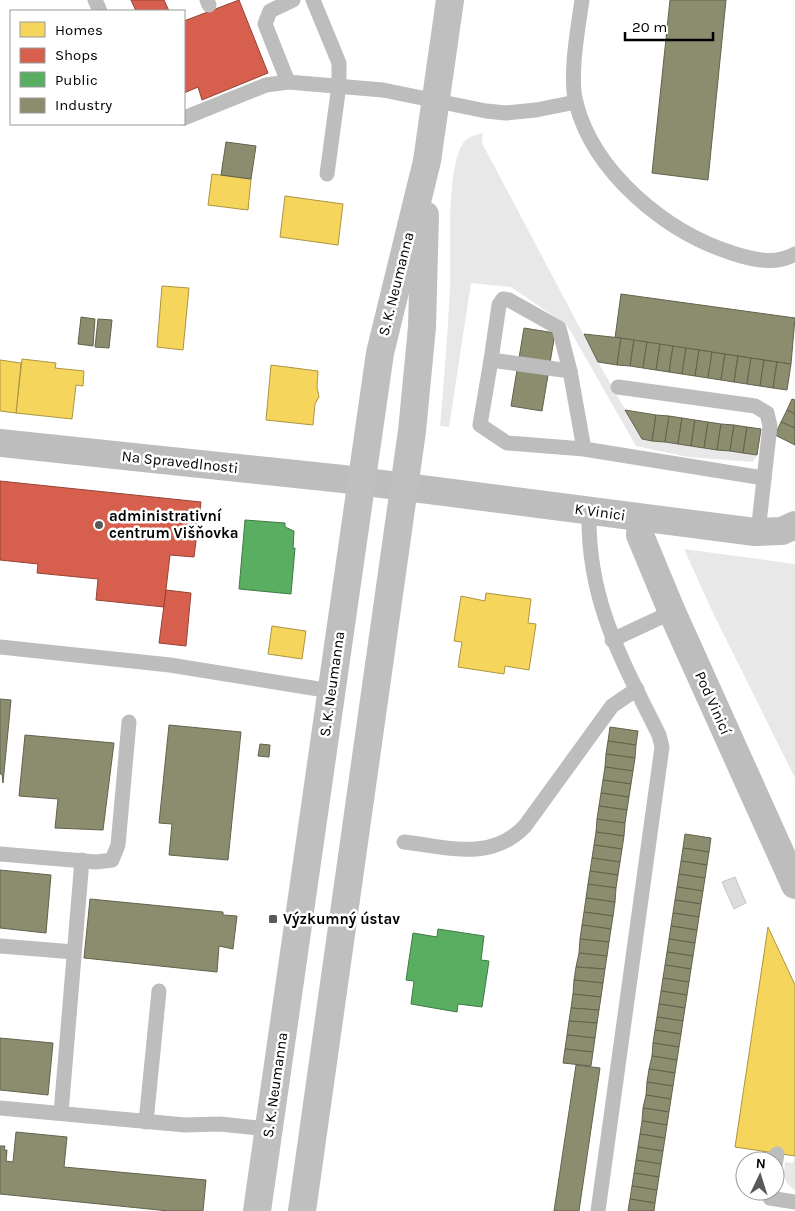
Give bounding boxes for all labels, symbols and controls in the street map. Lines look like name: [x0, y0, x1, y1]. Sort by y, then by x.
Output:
legend: [10, 10, 185, 125]
scale bar: [625, 10, 712, 42]
text: 20 m: [632, 18, 667, 36]
text: Homes: [55, 21, 103, 39]
text: Shops: [55, 46, 98, 64]
text: Public: [55, 71, 98, 89]
text: Industry: [55, 96, 112, 114]
street label: S. K. Neumanna: [374, 230, 418, 338]
street label: Na Spravedlnosti: [121, 447, 239, 477]
street label: K Vinici: [573, 500, 627, 524]
place label: administrativní centrum Višňovka: [109, 507, 239, 542]
marker: administrativní centrum Višňovka: [93, 519, 105, 531]
street label: S. K. Neumanna: [316, 630, 348, 738]
street label: Pod Vinicí: [691, 668, 735, 738]
place label: Výzkumný ústav: [283, 910, 400, 928]
marker: Výzkumný ústav: [267, 913, 279, 925]
street label: S. K. Neumanna: [259, 1031, 291, 1139]
north arrow: [735, 1151, 785, 1201]
text: N: [755, 1155, 766, 1172]

